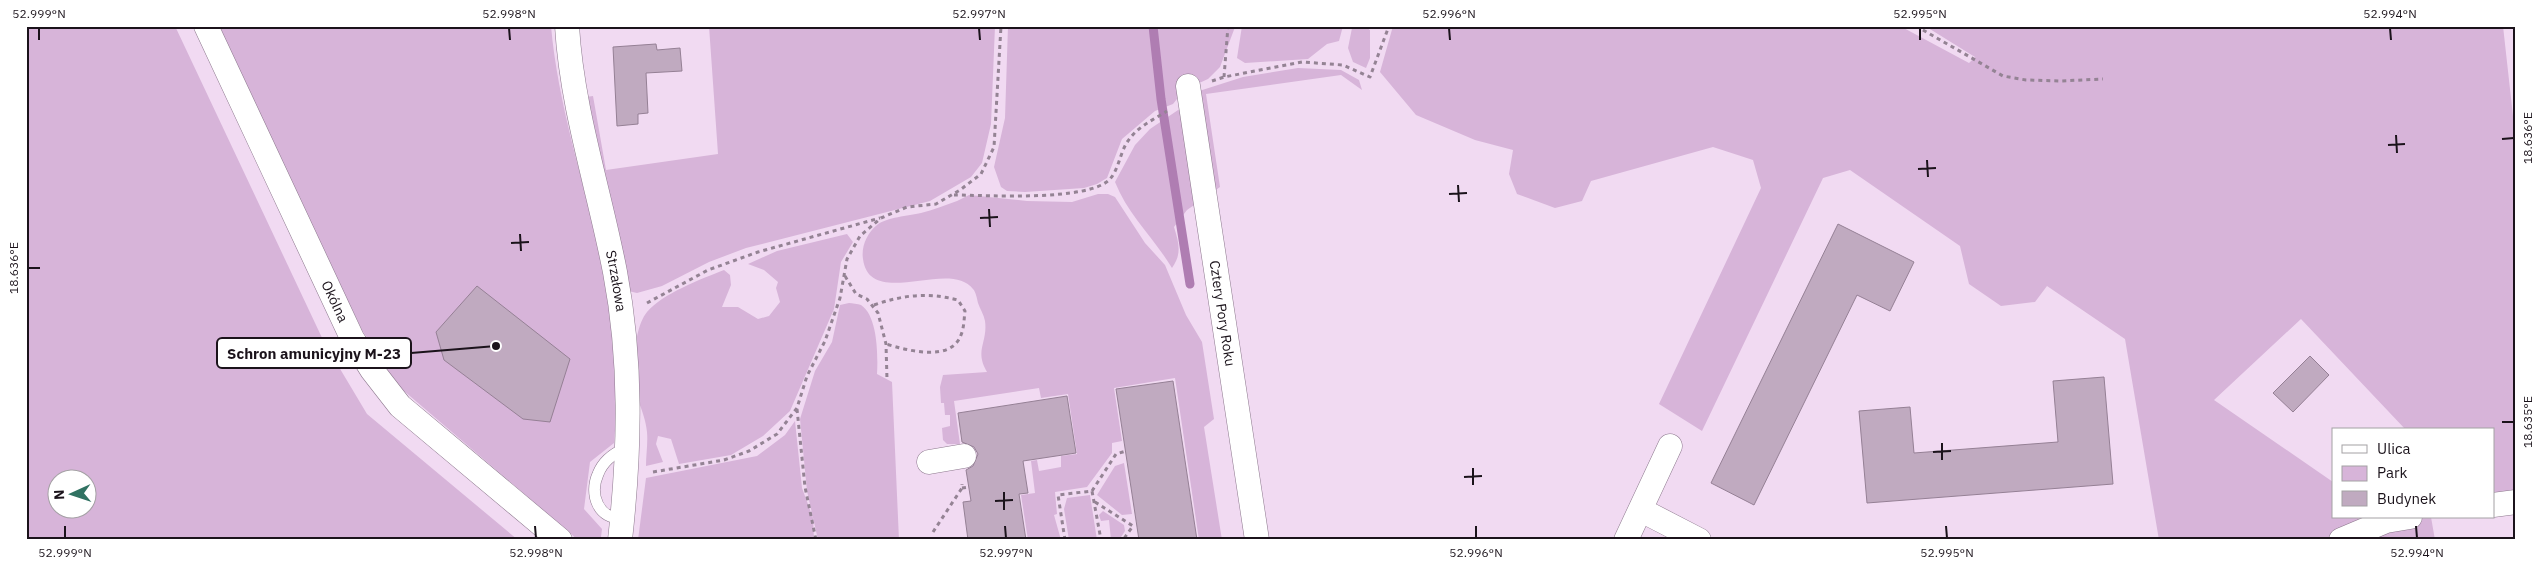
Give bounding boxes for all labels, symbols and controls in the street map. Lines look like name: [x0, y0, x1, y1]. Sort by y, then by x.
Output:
text: 52.999°N: [12, 6, 66, 21]
text: 52.998°N: [482, 6, 536, 21]
text: 52.997°N: [952, 6, 1006, 21]
text: 52.996°N: [1422, 6, 1476, 21]
text: 52.995°N: [1893, 6, 1947, 21]
text: 52.994°N: [2363, 6, 2417, 21]
text: 18.636°E: [2520, 112, 2535, 164]
text: 18.636°E: [6, 242, 21, 294]
street label: Strzałowa: [602, 249, 630, 313]
street label: Cztery Pory Roku: [1206, 259, 1239, 368]
street label: Okólna: [317, 278, 353, 326]
callout: Schron amunicyjny M-23: [217, 338, 411, 368]
text: Schron amunicyjny M-23: [227, 344, 401, 363]
text: 18.635°E: [2520, 396, 2535, 448]
legend: [2332, 428, 2494, 518]
text: Ulica: [2377, 439, 2411, 458]
text: Park: [2377, 463, 2407, 482]
north arrow: [48, 468, 98, 518]
text: N: [50, 489, 68, 500]
text: Budynek: [2377, 489, 2436, 508]
text: 52.999°N: [38, 545, 92, 560]
text: 52.998°N: [509, 545, 563, 560]
text: 52.997°N: [979, 545, 1033, 560]
text: 52.996°N: [1449, 545, 1503, 560]
text: 52.995°N: [1920, 545, 1974, 560]
text: 52.994°N: [2390, 545, 2444, 560]

